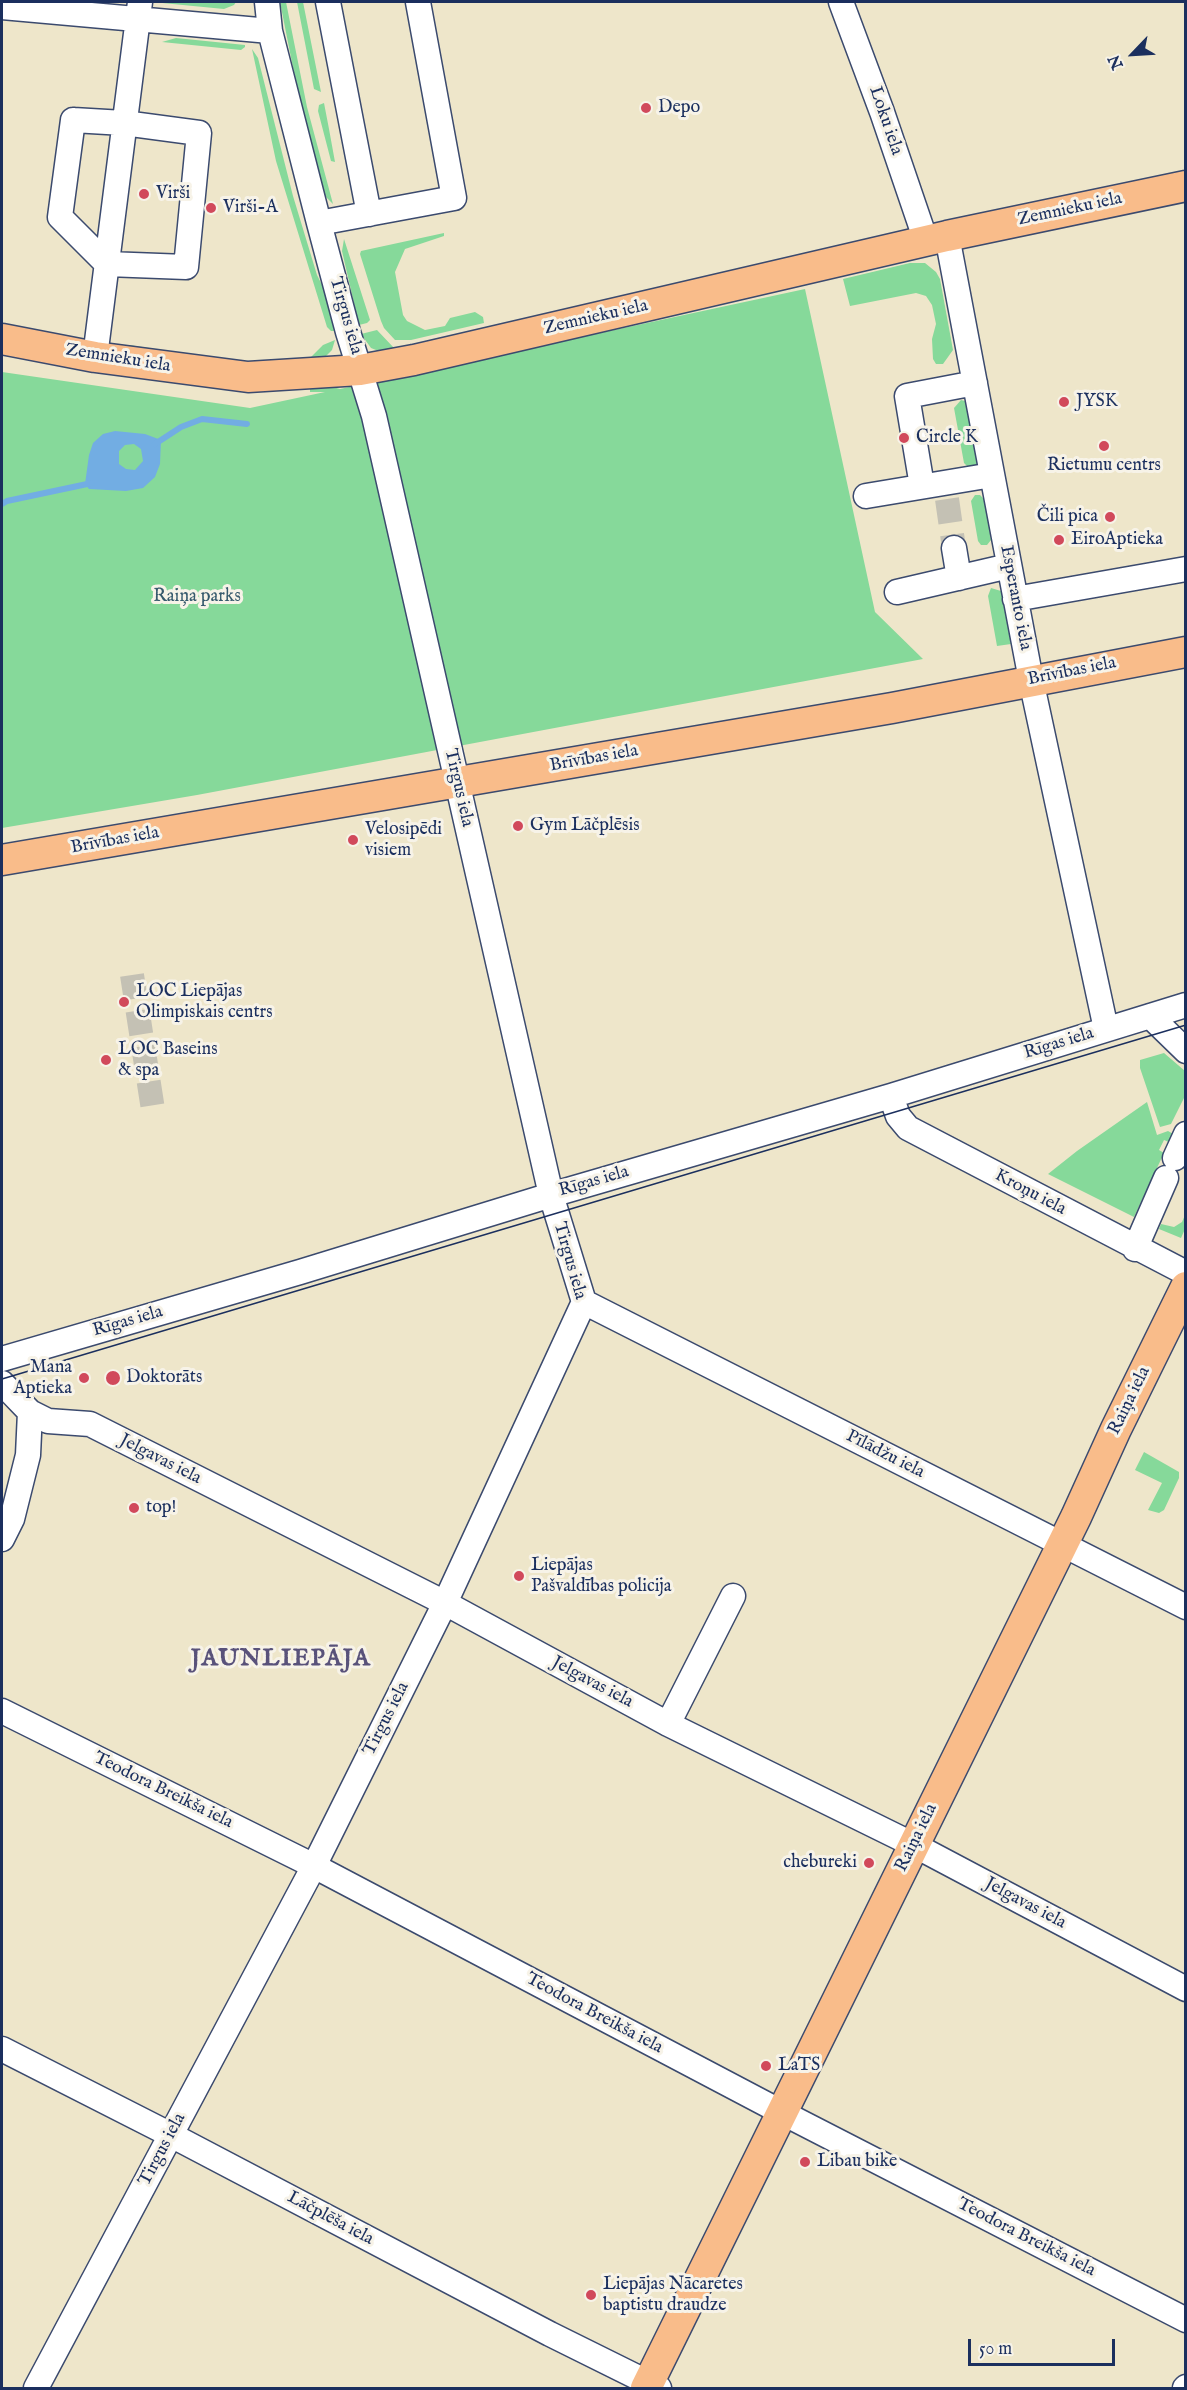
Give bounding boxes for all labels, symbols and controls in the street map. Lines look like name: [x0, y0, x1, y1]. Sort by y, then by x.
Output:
north arrow: [1103, 24, 1163, 84]
text: N: [1105, 51, 1129, 72]
street label: Loku iela: [863, 84, 907, 158]
place label: Depo: [658, 97, 700, 119]
marker: Depo: [639, 101, 653, 115]
place label: Virši: [156, 183, 190, 205]
marker: Virši: [137, 187, 151, 201]
street label: Zemnieku iela: [1016, 188, 1124, 232]
place label: Virši-A: [223, 197, 278, 219]
marker: Virši-A: [204, 201, 218, 215]
street label: Tirgus iela: [324, 275, 366, 357]
street label: Zemnieku iela: [542, 296, 650, 340]
street label: Zemnieku iela: [64, 340, 172, 378]
place label: JYSK: [1076, 391, 1118, 413]
marker: JYSK: [1057, 395, 1071, 409]
place label: Circle K: [916, 427, 978, 449]
marker: Circle K: [897, 431, 911, 445]
marker: Rietumu centrs: [1097, 439, 1111, 453]
place label: Rietumu centrs: [1047, 455, 1161, 477]
place label: Čili pica: [1037, 506, 1098, 528]
marker: Čili pica: [1103, 510, 1117, 524]
place label: EiroAptieka: [1071, 529, 1163, 551]
marker: EiroAptieka: [1052, 533, 1066, 547]
street label: Esperanto iela: [994, 544, 1036, 652]
park label: Raiņa parks: [153, 586, 241, 608]
street label: Brīvības iela: [1026, 653, 1118, 691]
street label: Brīvības iela: [548, 741, 640, 777]
street label: Tirgus iela: [439, 747, 477, 829]
place label: Gym Lāčplēsis: [530, 815, 640, 837]
place label: Velosipēdi visiem: [365, 819, 442, 862]
marker: Gym Lāčplēsis: [511, 819, 525, 833]
street label: Brīvības iela: [69, 823, 161, 859]
marker: Velosipēdi visiem: [346, 833, 360, 847]
place label: LOC Liepājas Olimpiskais centrs: [136, 981, 273, 1024]
marker: LOC Liepājas Olimpiskais centrs: [117, 995, 131, 1009]
street label: Rīgas iela: [1021, 1023, 1097, 1065]
place label: LOC Baseins & spa: [118, 1039, 218, 1082]
marker: LOC Baseins & spa: [99, 1053, 113, 1067]
street label: Rīgas iela: [556, 1162, 632, 1202]
street label: Kroņu iela: [991, 1165, 1069, 1221]
street label: Tirgus iela: [548, 1220, 590, 1302]
street label: Rīgas iela: [90, 1302, 166, 1342]
place label: Mana Aptieka: [13, 1357, 72, 1400]
street label: Raiņa iela: [1104, 1363, 1156, 1439]
place label: Doktorāts: [126, 1367, 202, 1389]
marker: Doktorāts: [104, 1369, 122, 1387]
marker: Mana Aptieka: [77, 1371, 91, 1385]
street label: Pīlādžu iela: [842, 1426, 928, 1484]
street label: Jelgavas iela: [115, 1430, 205, 1490]
place label: top!: [146, 1497, 176, 1519]
marker: top!: [127, 1501, 141, 1515]
place label: Liepājas Pašvaldības policija: [531, 1555, 672, 1598]
marker: Liepājas Pašvaldības policija: [512, 1569, 526, 1583]
district label: JAUNLIEPĀJA: [191, 1646, 371, 1674]
street label: Jelgavas iela: [548, 1653, 636, 1713]
street label: Tirgus iela: [359, 1679, 415, 1759]
street label: Teodora Breikša iela: [90, 1748, 236, 1834]
street label: Raiņa iela: [891, 1800, 943, 1876]
place label: chebureki: [783, 1852, 857, 1874]
marker: chebureki: [862, 1856, 876, 1870]
street label: Jelgavas iela: [981, 1874, 1069, 1934]
street label: Teodora Breikša iela: [522, 1969, 666, 2059]
place label: LaTS: [778, 2055, 820, 2077]
marker: LaTS: [759, 2059, 773, 2073]
street label: Tirgus iela: [135, 2110, 191, 2190]
place label: Libau bike: [817, 2151, 897, 2173]
marker: Libau bike: [798, 2155, 812, 2169]
street label: Lāčplēša iela: [283, 2187, 377, 2251]
street label: Teodora Breikša iela: [953, 2194, 1099, 2282]
place label: Liepājas Nācaretes baptistu draudze: [603, 2274, 743, 2316]
marker: Liepājas Nācaretes baptistu draudze: [584, 2288, 598, 2302]
scale bar: [971, 2327, 1118, 2365]
text: 50 m: [979, 2338, 1012, 2361]

